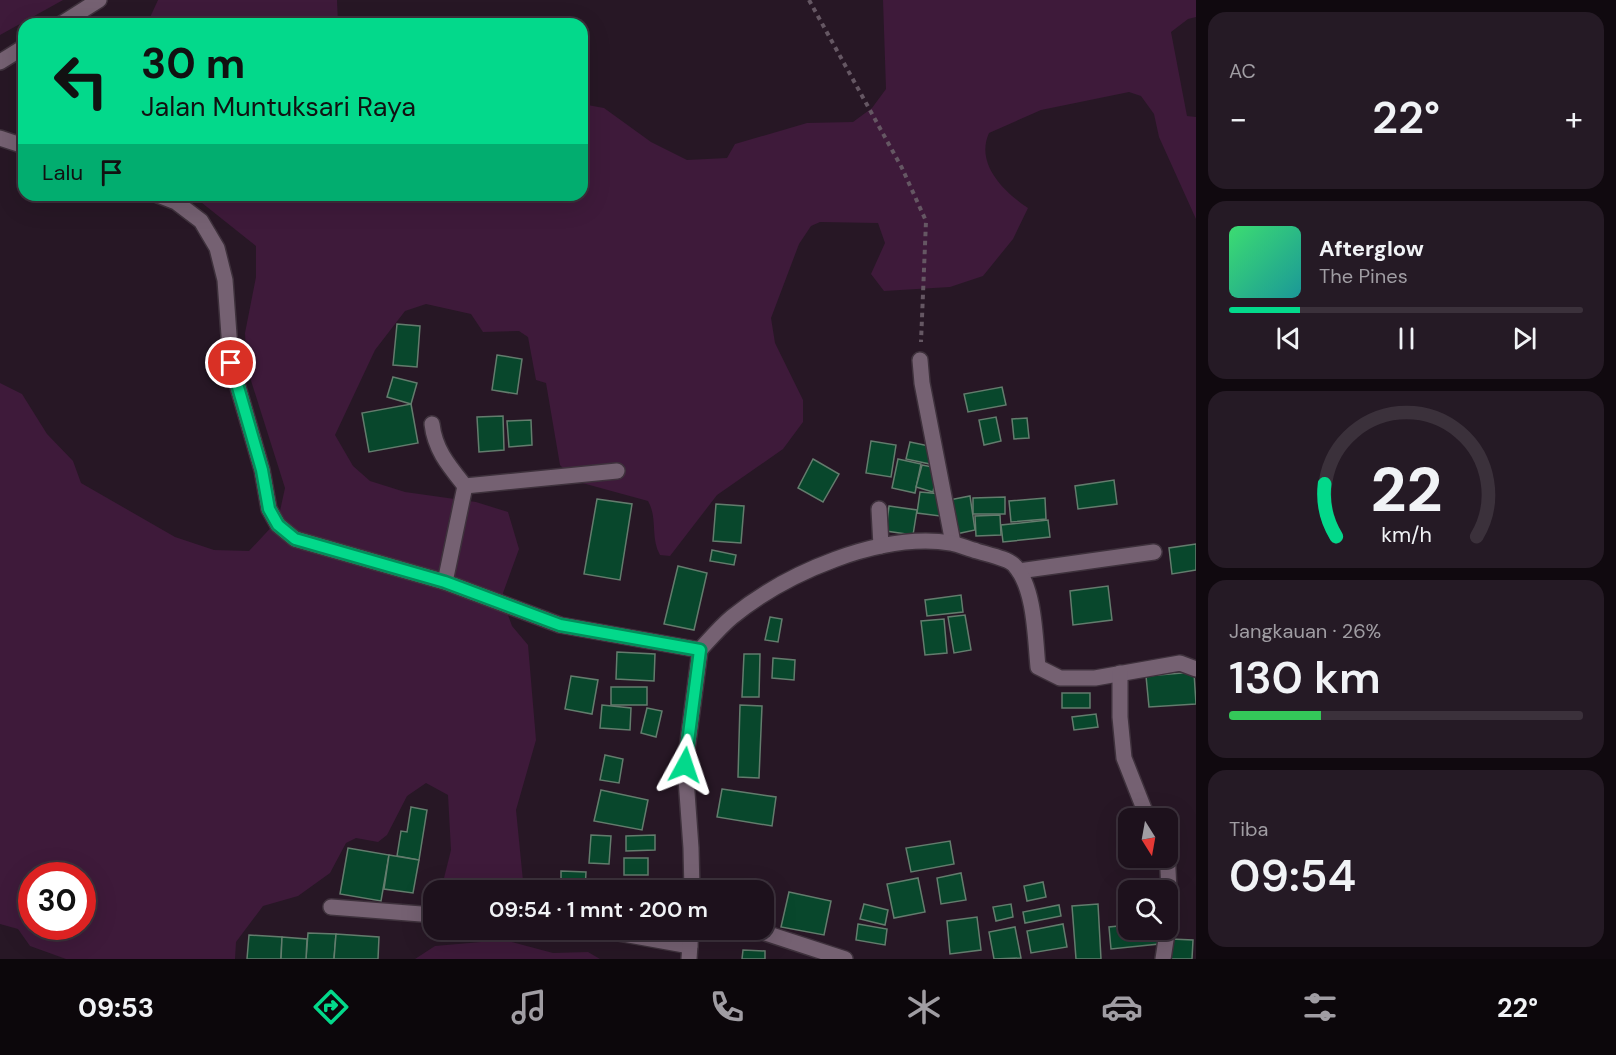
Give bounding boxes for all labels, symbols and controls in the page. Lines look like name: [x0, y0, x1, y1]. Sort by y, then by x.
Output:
text: 30 m: [141, 36, 245, 91]
icon: left: [42, 42, 120, 120]
text: AC: [1229, 58, 1256, 84]
text: 22°: [1372, 88, 1440, 147]
text: Jalan Muntuksari Raya: [141, 89, 416, 124]
text: −: [1229, 97, 1247, 140]
text: +: [1565, 97, 1583, 140]
icon: arrive: [95, 156, 128, 189]
text: Lalu: [42, 158, 83, 187]
text: Afterglow: [1319, 234, 1424, 263]
text: The Pines: [1319, 263, 1408, 289]
icon: previous: [1272, 322, 1305, 355]
icon: pause: [1390, 322, 1423, 355]
icon: next: [1508, 322, 1541, 355]
pin: [205, 337, 256, 388]
icon: arrive: [214, 346, 247, 379]
text: 22: [1370, 449, 1442, 530]
text: km/h: [1381, 521, 1431, 549]
text: Jangkauan · 26%: [1229, 618, 1381, 644]
text: 130 km: [1229, 648, 1381, 707]
position arrow: [653, 733, 717, 797]
north arrow: [1118, 808, 1178, 868]
map controls: [1118, 808, 1178, 940]
text: Tiba: [1229, 816, 1268, 842]
text: 09:54: [1229, 846, 1356, 905]
speed limit sign: 30: [18, 862, 96, 940]
button: search: [1118, 880, 1178, 940]
text: 09:54 · 1 mnt · 200 m: [489, 895, 708, 924]
icon: directions: [310, 986, 352, 1028]
icon: music: [508, 986, 550, 1028]
icon: phone: [706, 986, 748, 1028]
icon: climate: [903, 986, 945, 1028]
icon: car: [1101, 986, 1143, 1028]
icon: filters: [1299, 986, 1341, 1028]
text: 09:53: [78, 990, 154, 1025]
text: 22°: [1497, 990, 1538, 1025]

